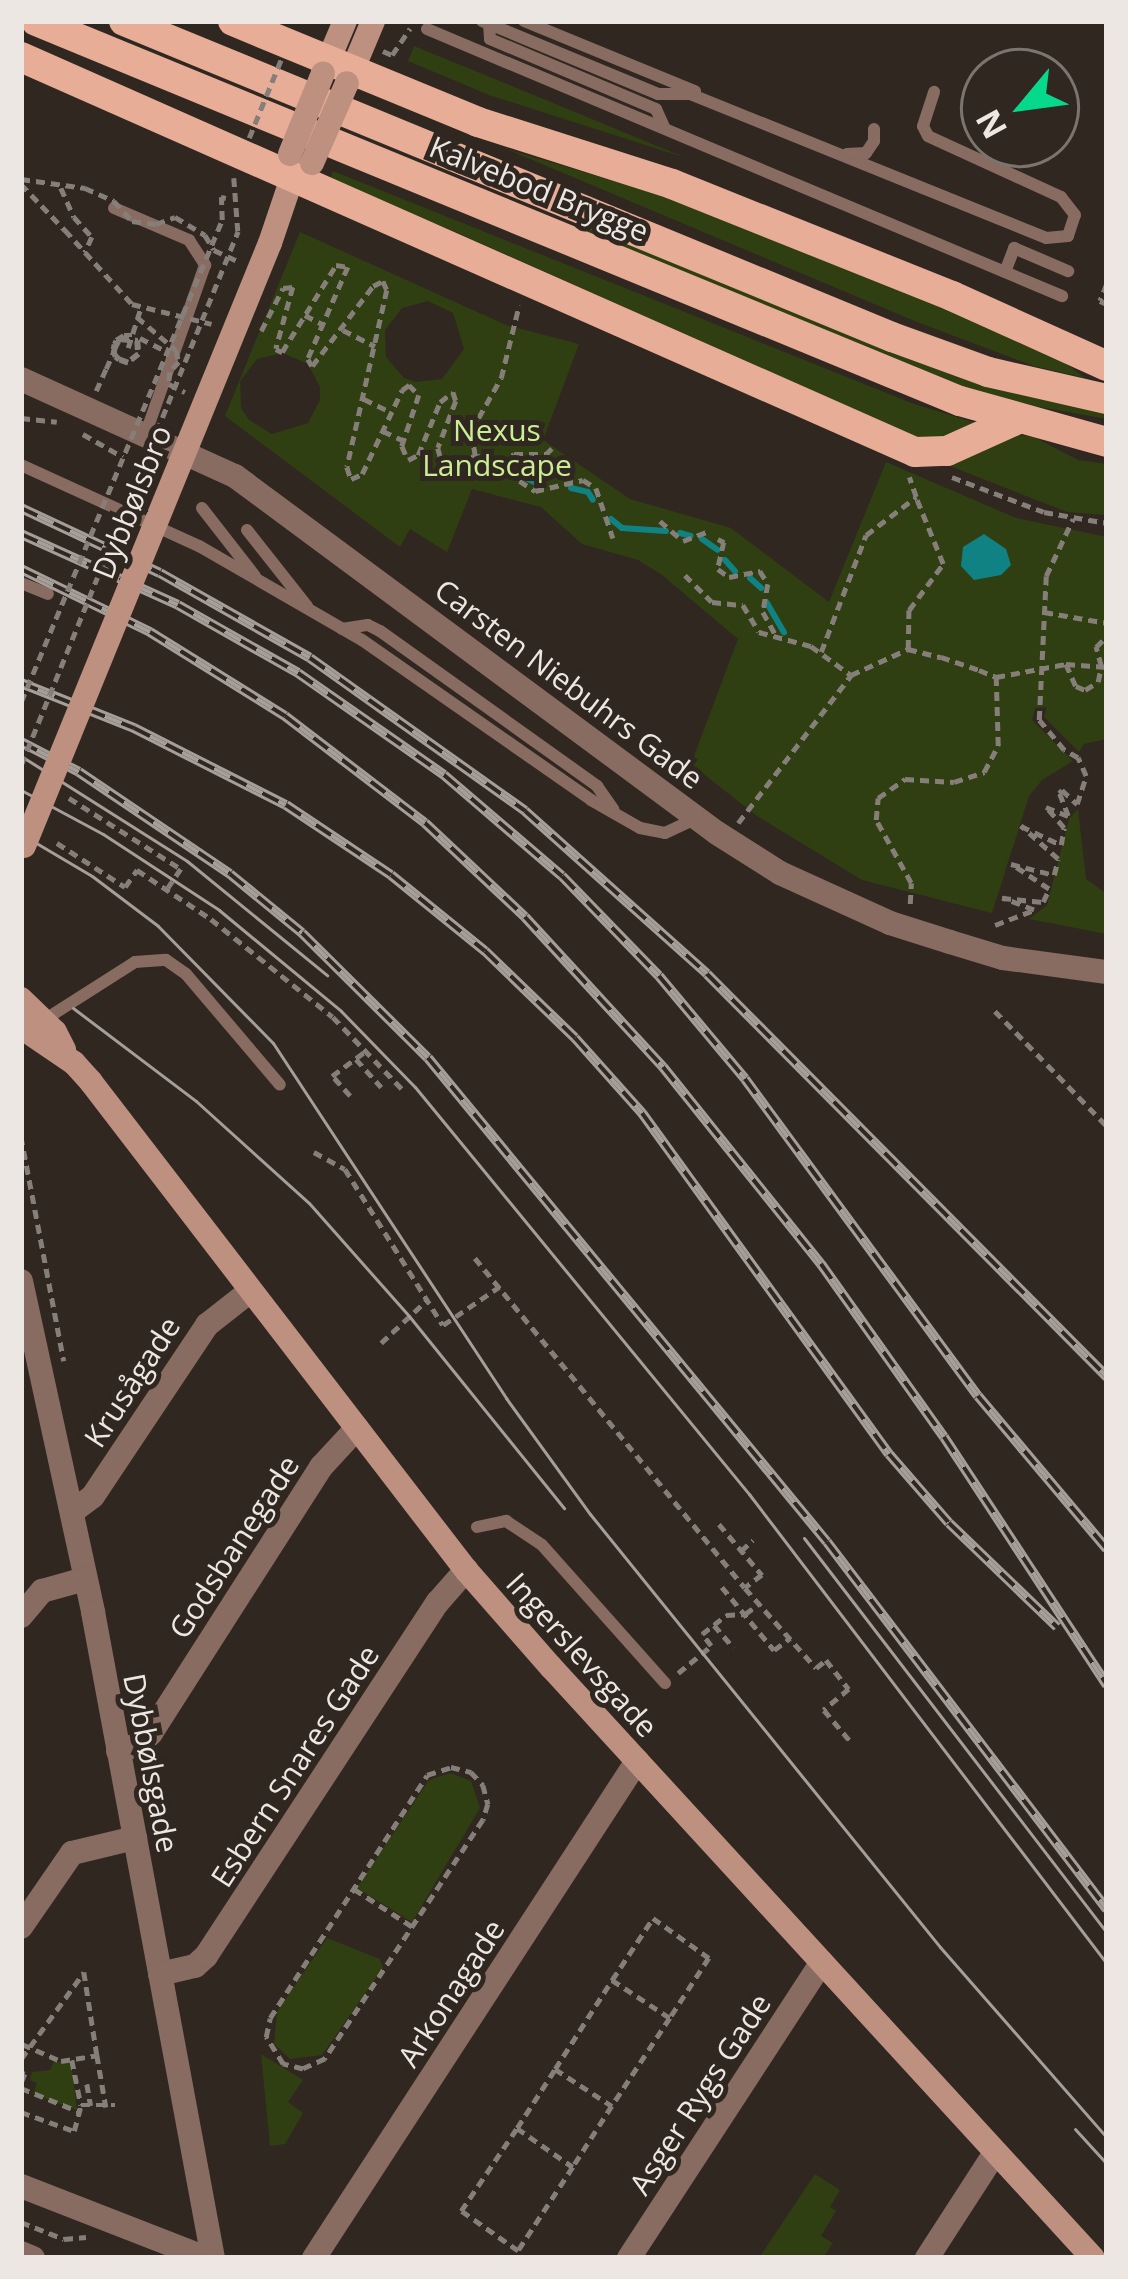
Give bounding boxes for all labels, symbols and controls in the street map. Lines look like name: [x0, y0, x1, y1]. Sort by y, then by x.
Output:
north arrow: [960, 48, 1080, 168]
text: N: [965, 102, 1017, 147]
street label: Kalvebod Brygge: [424, 129, 654, 249]
park label: Nexus Landscape: [422, 412, 572, 482]
street label: Dybbølsbro: [85, 420, 179, 584]
street label: Carsten Niebuhrs Gade: [428, 572, 710, 796]
street label: Krusågade: [77, 1310, 187, 1454]
street label: Godsbanegade: [161, 1449, 307, 1645]
street label: Ingerslevsgade: [499, 1566, 665, 1744]
street label: Esbern Snares Gade: [203, 1638, 387, 1894]
street label: Dybbølsgade: [116, 1670, 186, 1856]
street label: Arkonagade: [390, 1913, 512, 2073]
street label: Asger Rygs Gade: [622, 1987, 778, 2201]

